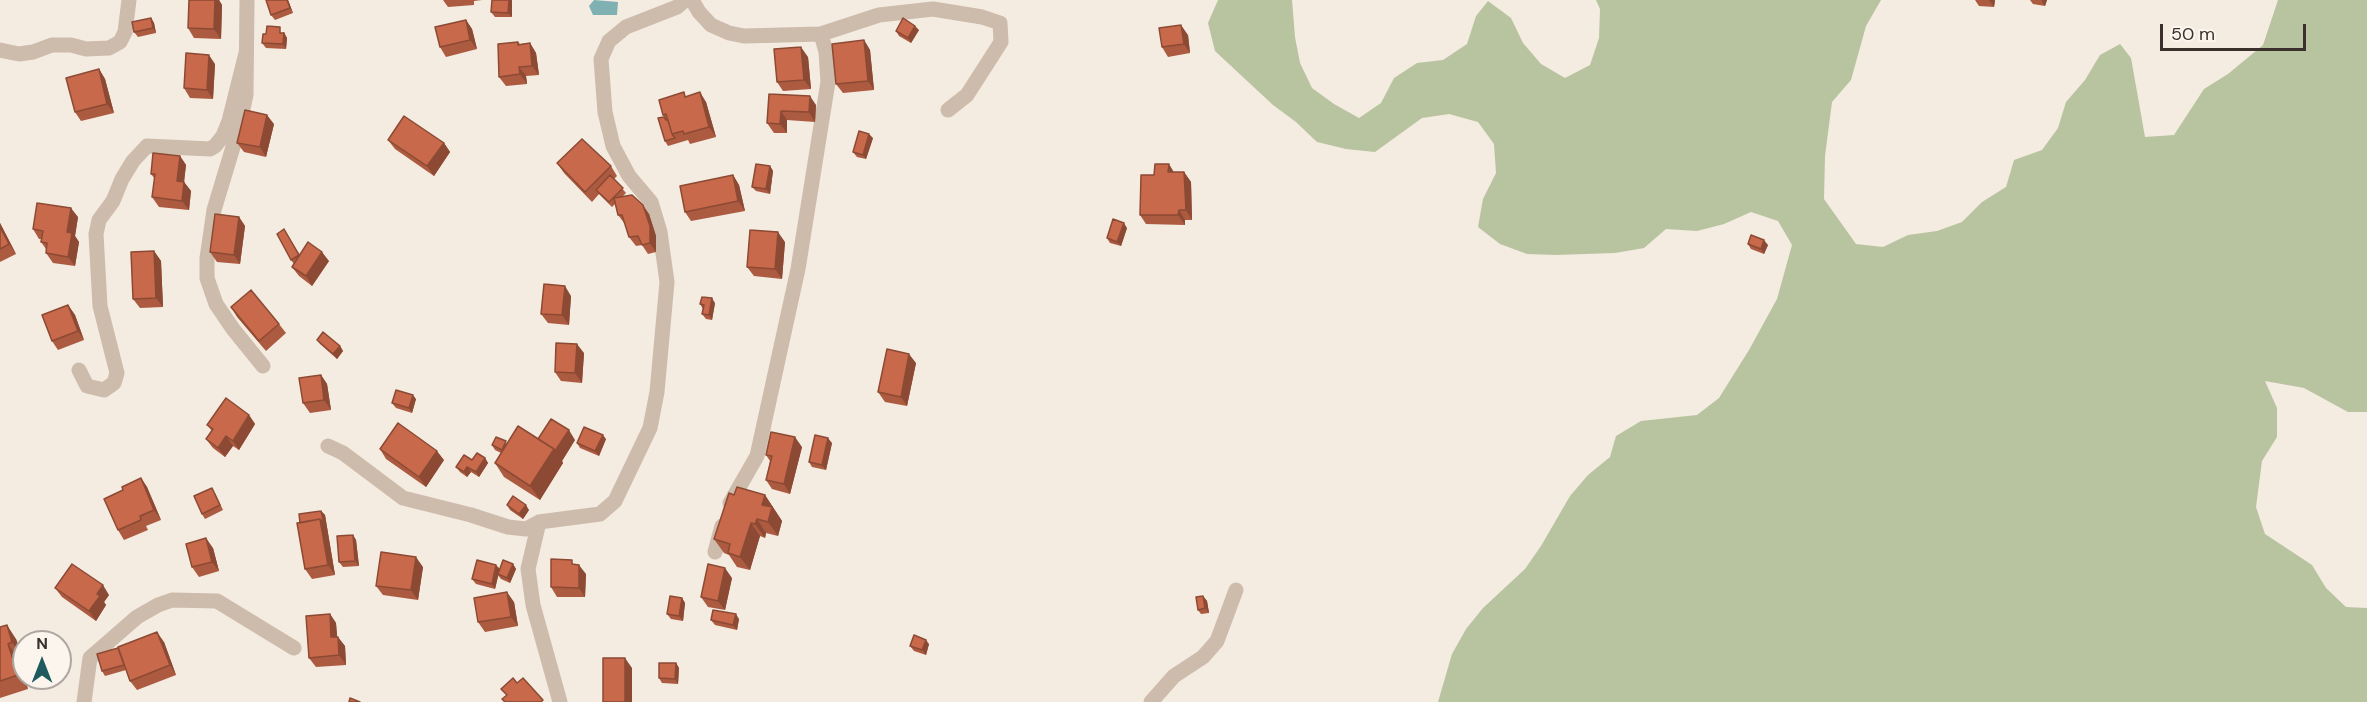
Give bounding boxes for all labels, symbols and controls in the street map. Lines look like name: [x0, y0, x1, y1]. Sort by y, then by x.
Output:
scale bar: [2163, 12, 2308, 50]
text: 50 m: [2171, 22, 2215, 46]
north arrow: [12, 630, 72, 690]
text: N: [36, 633, 48, 654]

